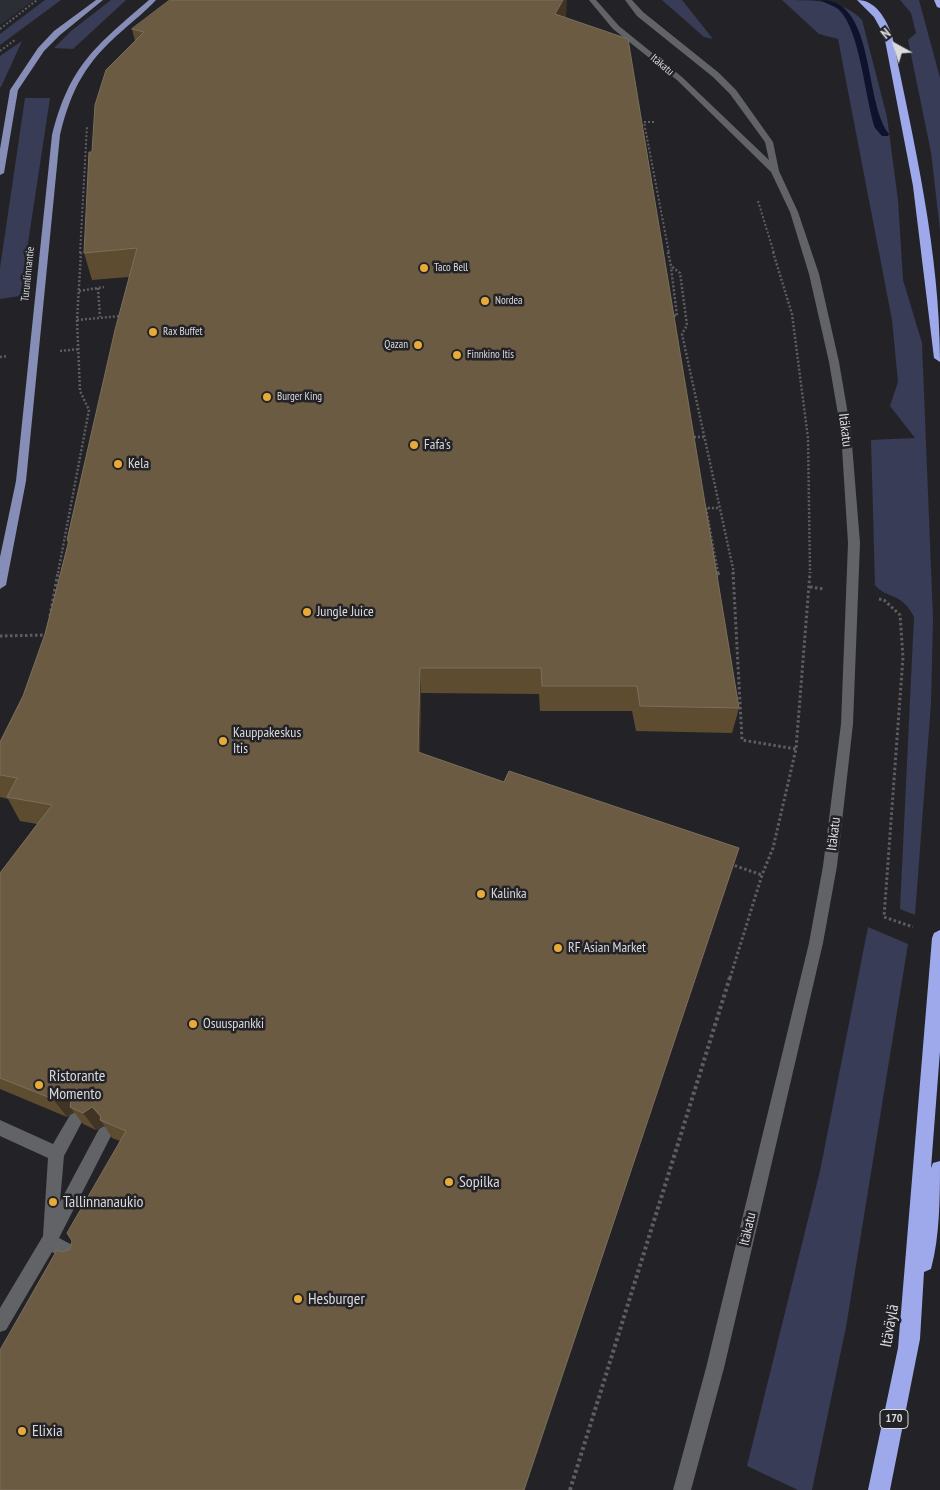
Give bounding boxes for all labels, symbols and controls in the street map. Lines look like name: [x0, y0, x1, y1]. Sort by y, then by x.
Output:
north arrow: [870, 20, 920, 70]
text: N: [877, 24, 894, 43]
street label: Itäkatu: [648, 51, 676, 79]
street label: Turunlinnantie: [19, 246, 37, 302]
place label: Taco Bell: [434, 261, 468, 275]
marker: Taco Bell: [418, 262, 430, 274]
place label: Nordea: [495, 294, 522, 308]
marker: Nordea: [479, 295, 491, 307]
place label: Rax Buffet: [163, 325, 203, 339]
marker: Rax Buffet: [147, 326, 159, 338]
place label: Qazan: [384, 338, 408, 352]
marker: Qazan: [412, 339, 424, 351]
place label: Finnkino Itis: [467, 348, 514, 362]
marker: Finnkino Itis: [451, 349, 463, 361]
place label: Burger King: [277, 390, 322, 404]
marker: Burger King: [261, 391, 273, 403]
street label: Itäkatu: [835, 412, 855, 448]
place label: Fafa’s: [424, 437, 451, 453]
marker: Fafa’s: [408, 439, 420, 451]
place label: Kela: [128, 456, 149, 472]
marker: Kela: [112, 458, 124, 470]
place label: Jungle Juice: [317, 604, 374, 620]
marker: Jungle Juice: [301, 606, 313, 618]
place label: Kauppakeskus Itis: [233, 725, 301, 758]
marker: Kauppakeskus Itis: [217, 735, 229, 747]
street label: Itäkatu: [824, 816, 844, 852]
place label: Kalinka: [491, 886, 527, 902]
marker: Kalinka: [475, 888, 487, 900]
place label: RF Asian Market: [568, 940, 646, 956]
marker: RF Asian Market: [552, 942, 564, 954]
place label: Osuuspankki: [203, 1016, 264, 1032]
marker: Osuuspankki: [187, 1018, 199, 1030]
place label: Ristorante Momento: [49, 1066, 105, 1104]
marker: Ristorante Momento: [33, 1079, 45, 1091]
place label: Sopilka: [459, 1172, 500, 1192]
marker: Sopilka: [443, 1176, 455, 1188]
place label: Tallinnanaukio: [63, 1192, 144, 1212]
marker: Tallinnanaukio: [47, 1196, 59, 1208]
street label: Itäkatu: [736, 1211, 760, 1247]
place label: Hesburger: [308, 1289, 365, 1309]
marker: Hesburger: [292, 1293, 304, 1305]
street label: Itäväylä: [877, 1303, 903, 1349]
road number: 170: [880, 1410, 908, 1428]
place label: Elixia: [32, 1421, 63, 1441]
marker: Elixia: [16, 1425, 28, 1437]

